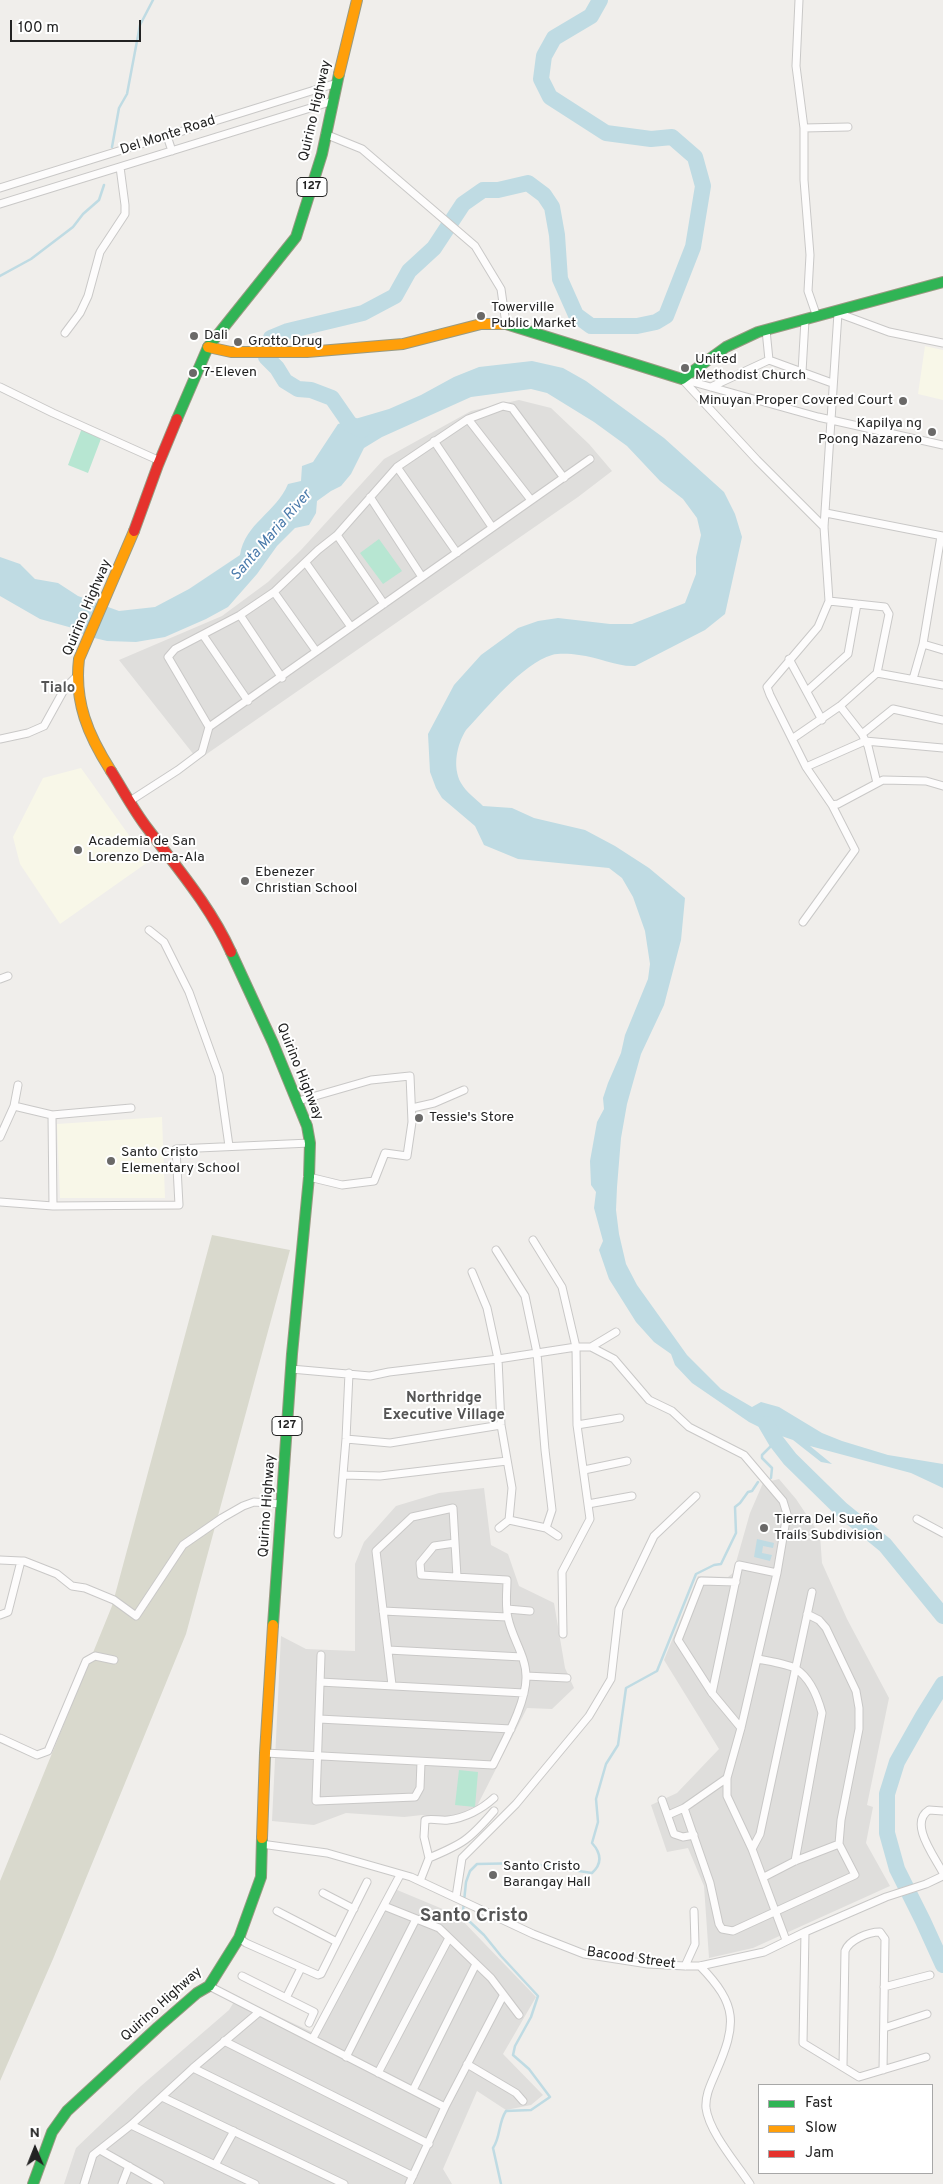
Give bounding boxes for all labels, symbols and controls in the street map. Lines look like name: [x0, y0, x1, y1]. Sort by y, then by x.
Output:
scale bar: [12, 10, 144, 42]
text: 100 m: [18, 19, 59, 38]
street label: Quirino Highway: [296, 59, 336, 163]
street label: Del Monte Road: [118, 113, 218, 159]
road number: 127: [297, 178, 327, 196]
place label: Towerville Public Market: [491, 300, 576, 332]
marker: Towerville Public Market: [475, 310, 487, 322]
place label: Dali: [204, 328, 228, 344]
marker: Dali: [188, 330, 200, 342]
place label: Grotto Drug: [248, 334, 322, 350]
marker: Grotto Drug: [232, 336, 244, 348]
place label: United Methodist Church: [695, 352, 806, 384]
marker: United Methodist Church: [679, 362, 691, 374]
place label: 7-Eleven: [203, 365, 257, 381]
marker: 7-Eleven: [187, 367, 199, 379]
place label: Minuyan Proper Covered Court: [699, 393, 893, 409]
marker: Minuyan Proper Covered Court: [897, 395, 909, 407]
place label: Kapilya ng Poong Nazareno: [818, 416, 922, 448]
marker: Kapilya ng Poong Nazareno: [926, 426, 938, 438]
water label: Santa Maria River: [228, 487, 316, 585]
street label: Quirino Highway: [60, 557, 116, 659]
district label: Tialo: [41, 680, 75, 698]
place label: Academia de San Lorenzo Dema-Ala: [88, 834, 205, 866]
marker: Academia de San Lorenzo Dema-Ala: [72, 844, 84, 856]
place label: Ebenezer Christian School: [255, 865, 358, 898]
marker: Ebenezer Christian School: [239, 875, 251, 887]
street label: Quirino Highway: [272, 1021, 326, 1123]
place label: Tessie's Store: [429, 1110, 514, 1126]
marker: Tessie's Store: [413, 1112, 425, 1124]
place label: Santo Cristo Elementary School: [121, 1145, 240, 1178]
marker: Santo Cristo Elementary School: [105, 1155, 117, 1167]
district label: Northridge Executive Village: [383, 1390, 505, 1425]
road number: 127: [272, 1416, 302, 1435]
street label: Quirino Highway: [256, 1454, 280, 1558]
place label: Tierra Del Sueño Trails Subdivision: [774, 1512, 883, 1544]
marker: Tierra Del Sueño Trails Subdivision: [758, 1522, 770, 1534]
place label: Santo Cristo Barangay Hall: [503, 1859, 591, 1891]
marker: Santo Cristo Barangay Hall: [487, 1869, 499, 1881]
district label: Santo Cristo: [420, 1906, 528, 1928]
street label: Bacood Street: [585, 1944, 677, 1974]
street label: Quirino Highway: [118, 1964, 206, 2046]
legend: [758, 2084, 933, 2174]
text: Fast: [805, 2094, 833, 2113]
text: Slow: [805, 2119, 837, 2138]
north arrow: [10, 2124, 60, 2174]
text: N: [30, 2125, 40, 2142]
text: Jam: [805, 2144, 834, 2163]

